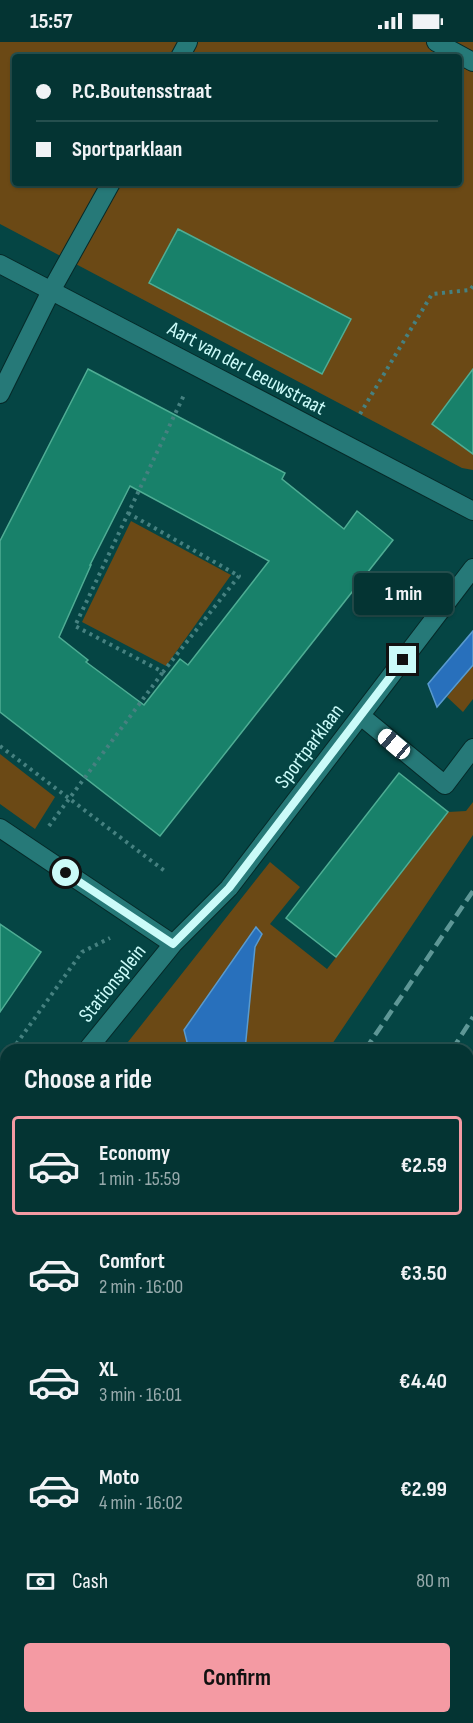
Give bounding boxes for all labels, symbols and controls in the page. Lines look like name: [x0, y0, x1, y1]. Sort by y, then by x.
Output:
text: 15:57: [30, 8, 72, 35]
text: P.C.Boutensstraat: [72, 78, 212, 105]
text: Sportparklaan: [72, 136, 182, 163]
street label: Aart van der Leeuwstraat: [163, 316, 330, 421]
callout: 1 min: [354, 573, 452, 615]
text: 1 min: [385, 582, 422, 606]
route end: [389, 646, 416, 673]
street label: Sportparklaan: [270, 699, 349, 793]
car: [374, 726, 414, 762]
route start: [52, 859, 79, 886]
street label: Stationsplein: [73, 939, 151, 1027]
text: Choose a ride: [24, 1064, 152, 1096]
icon: car: [27, 1139, 81, 1193]
text: Economy: [99, 1140, 170, 1167]
text: €2.59: [401, 1152, 447, 1179]
text: 1 min · 15:59: [99, 1167, 180, 1191]
icon: car: [27, 1247, 81, 1301]
text: Comfort: [99, 1248, 165, 1275]
text: €3.50: [400, 1260, 447, 1287]
text: 2 min · 16:00: [99, 1275, 183, 1299]
icon: car: [27, 1355, 81, 1409]
text: XL: [99, 1356, 118, 1383]
text: €4.40: [399, 1368, 447, 1395]
text: 3 min · 16:01: [99, 1383, 181, 1407]
icon: car: [27, 1463, 81, 1517]
text: Moto: [99, 1464, 139, 1491]
text: €2.99: [400, 1476, 447, 1503]
text: 4 min · 16:02: [99, 1491, 183, 1515]
icon: cash: [24, 1565, 57, 1598]
text: Cash: [72, 1568, 108, 1595]
text: 80 m: [416, 1569, 450, 1593]
button: Confirm: [24, 1643, 450, 1712]

